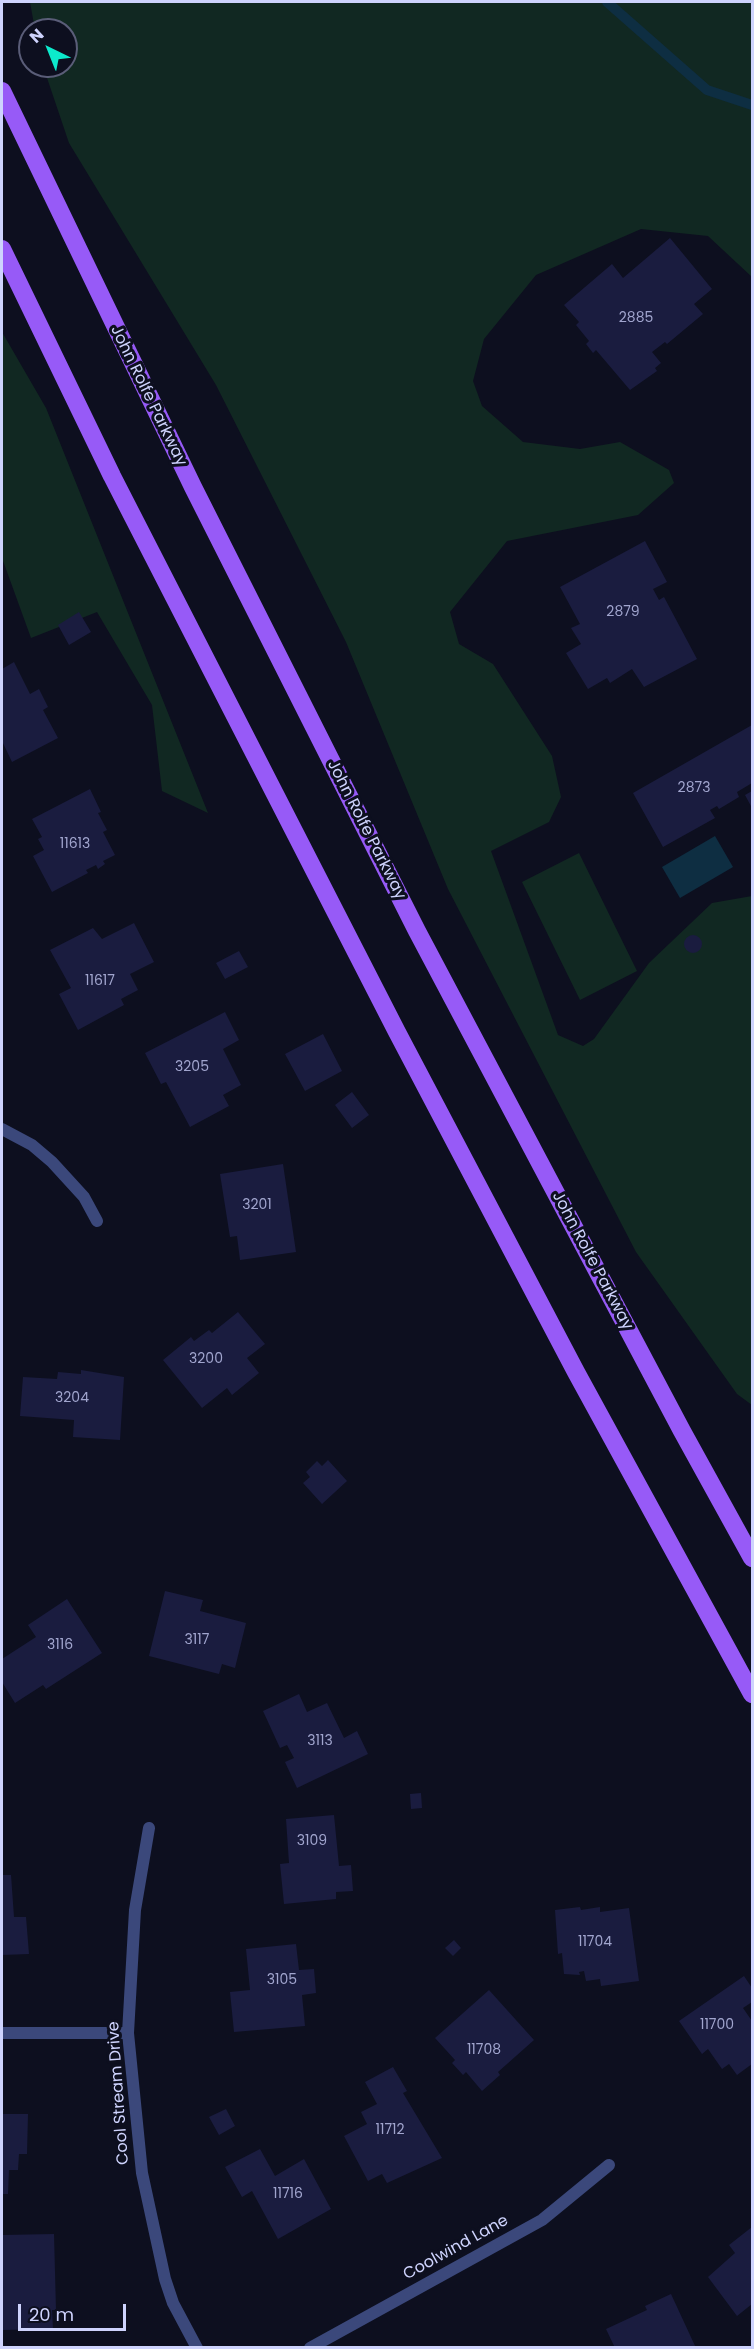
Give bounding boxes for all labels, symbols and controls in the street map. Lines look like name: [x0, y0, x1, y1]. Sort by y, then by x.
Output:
north arrow: [18, 18, 78, 78]
text: N: [24, 23, 49, 48]
house number: 2885: [619, 310, 653, 326]
street label: John Rolfe Parkway: [106, 323, 190, 469]
house number: 2879: [606, 604, 640, 620]
street label: John Rolfe Parkway: [322, 757, 410, 903]
house number: 2873: [678, 780, 710, 796]
house number: 11613: [60, 836, 90, 852]
house number: 11617: [85, 973, 115, 989]
house number: 3205: [175, 1059, 209, 1075]
street label: John Rolfe Parkway: [547, 1188, 637, 1334]
house number: 3201: [242, 1197, 272, 1213]
house number: 3200: [189, 1351, 223, 1367]
house number: 3204: [55, 1390, 89, 1406]
house number: 3117: [185, 1632, 209, 1648]
house number: 3116: [47, 1637, 73, 1653]
house number: 3113: [307, 1733, 333, 1749]
house number: 3109: [297, 1833, 327, 1849]
house number: 11704: [578, 1934, 612, 1950]
house number: 3105: [267, 1972, 297, 1988]
house number: 11700: [700, 2017, 734, 2033]
street label: Cool Stream Drive: [104, 2021, 134, 2165]
house number: 11708: [467, 2042, 501, 2058]
house number: 11712: [375, 2122, 405, 2138]
house number: 11716: [273, 2186, 303, 2202]
street label: Coolwind Lane: [400, 2211, 512, 2285]
scale bar: [21, 2292, 129, 2330]
text: 20 m: [29, 2302, 74, 2327]

